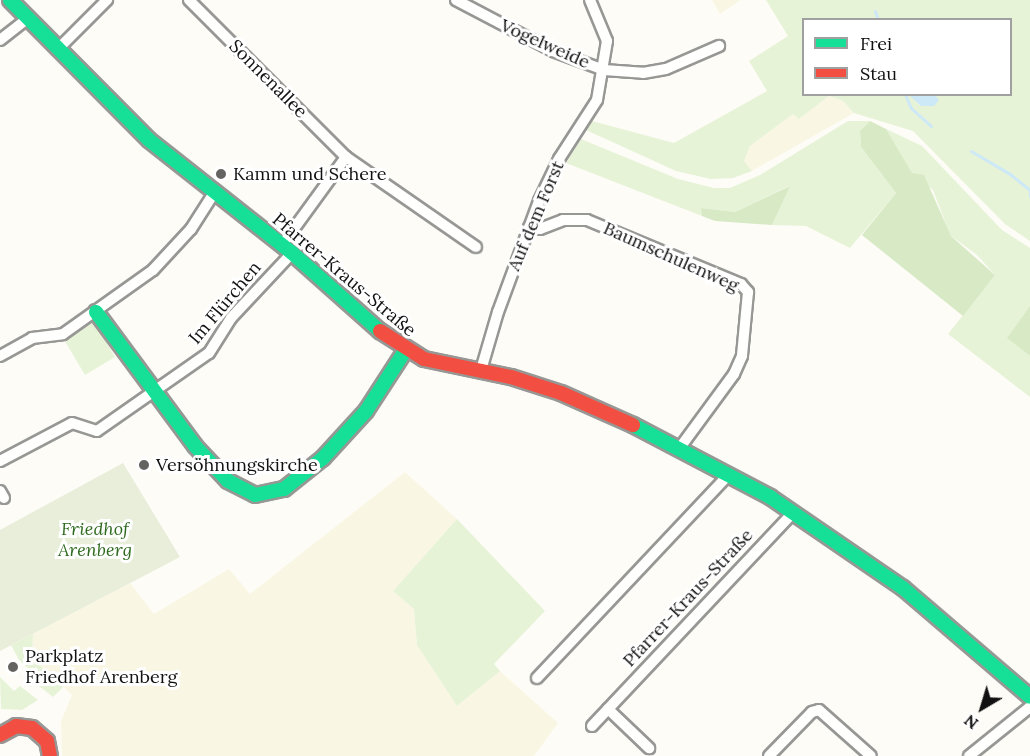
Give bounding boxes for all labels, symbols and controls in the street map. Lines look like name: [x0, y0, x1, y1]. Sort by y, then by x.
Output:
street label: Vogelweide: [497, 15, 593, 73]
legend: [802, 18, 1012, 96]
text: Frei: [860, 32, 892, 55]
street label: Sonnenallee: [224, 35, 312, 123]
text: Stau: [860, 62, 897, 85]
street label: Auf dem Forst: [503, 158, 569, 274]
place label: Kamm und Schere: [233, 163, 386, 185]
marker: Kamm und Schere: [214, 167, 228, 181]
street label: Pfarrer-Kraus-Straße: [268, 209, 420, 341]
street label: Baumschulenweg: [600, 217, 742, 297]
street label: Im Flürchen: [184, 257, 266, 349]
place label: Versöhnungskirche: [156, 454, 318, 476]
marker: Versöhnungskirche: [137, 458, 151, 472]
park label: Friedhof Arenberg: [58, 519, 132, 562]
street label: Pfarrer-Kraus-Straße: [619, 525, 757, 671]
place label: Parkplatz Friedhof Arenberg: [25, 646, 178, 688]
marker: Parkplatz Friedhof Arenberg: [6, 660, 20, 674]
north arrow: [952, 678, 1012, 738]
text: N: [960, 710, 982, 734]

